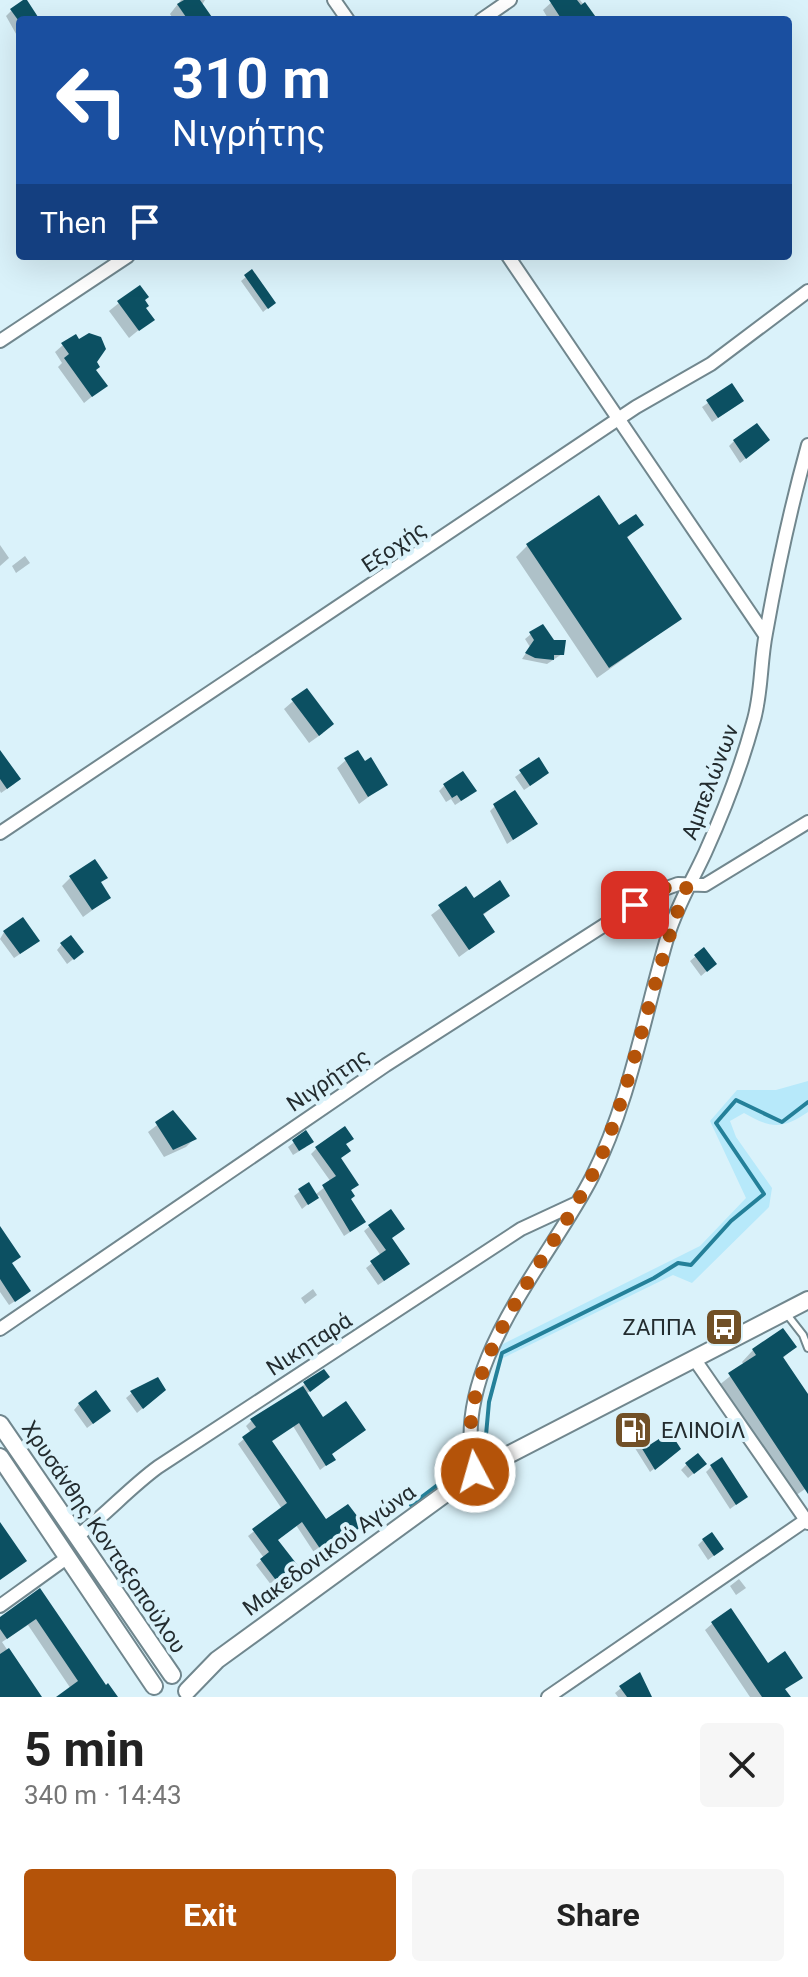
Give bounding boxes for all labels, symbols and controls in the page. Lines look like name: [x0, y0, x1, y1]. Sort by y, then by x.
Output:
text: 310 m: [172, 46, 331, 112]
icon: left: [40, 48, 144, 152]
text: Νιγρήτης: [172, 113, 326, 155]
icon: arrive: [123, 200, 167, 244]
text: Then: [40, 205, 107, 240]
street label: Εξοχής: [357, 516, 431, 578]
street label: Αμπελώνων: [677, 721, 744, 843]
pin: [601, 871, 669, 939]
icon: arrive: [613, 883, 657, 927]
street label: Νιγρήτης: [282, 1043, 374, 1117]
bus stop icon: ΖΑΠΠΑ: [703, 1306, 745, 1348]
street label: Νικηταρά: [262, 1307, 357, 1381]
place label: ΖΑΠΠΑ: [623, 1315, 697, 1340]
fuel station icon: ΕΛΙΝΟΙΛ: [612, 1409, 654, 1451]
street label: Χρυσάνθης Κονταξοπούλου: [17, 1416, 191, 1658]
place label: ΕΛΙΝΟΙΛ: [661, 1418, 745, 1443]
position arrow: [433, 1430, 517, 1514]
street label: Μακεδονικού Αγώνα: [238, 1479, 420, 1621]
text: 5 min: [24, 1721, 145, 1778]
button: close: [700, 1723, 784, 1807]
text: 340 m · 14:43: [24, 1780, 182, 1810]
button: Exit: [24, 1869, 396, 1961]
button: Share: [412, 1869, 784, 1961]

